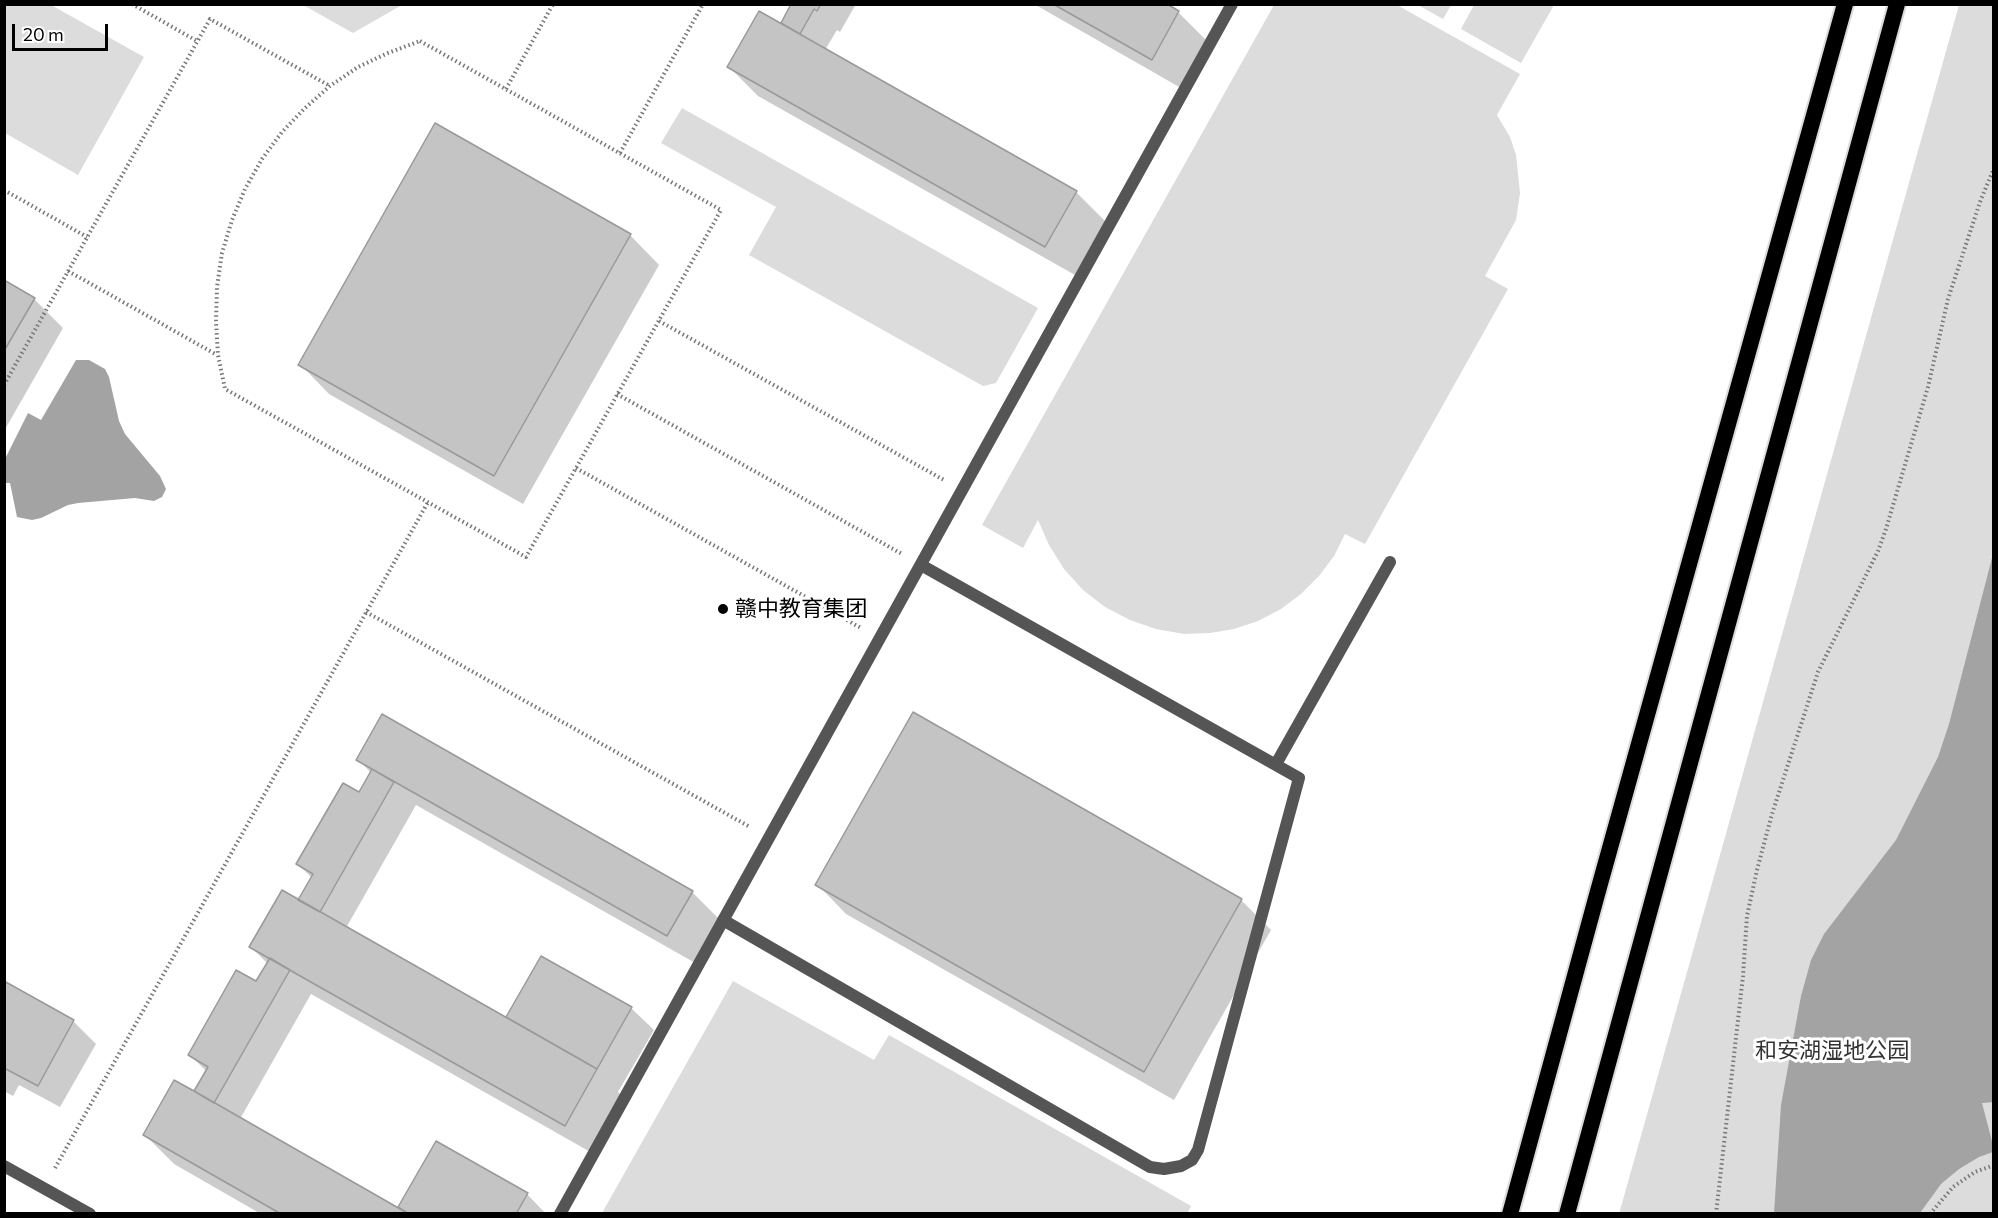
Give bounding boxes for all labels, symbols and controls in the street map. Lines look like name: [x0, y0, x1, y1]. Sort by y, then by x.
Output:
scale bar: [15, 12, 111, 50]
text: 20 m: [23, 23, 64, 45]
place label: 赣中教育集团: [735, 596, 867, 622]
marker: 赣中教育集团: [716, 602, 730, 616]
park label: 和安湖湿地公园: [1755, 1038, 1909, 1064]

